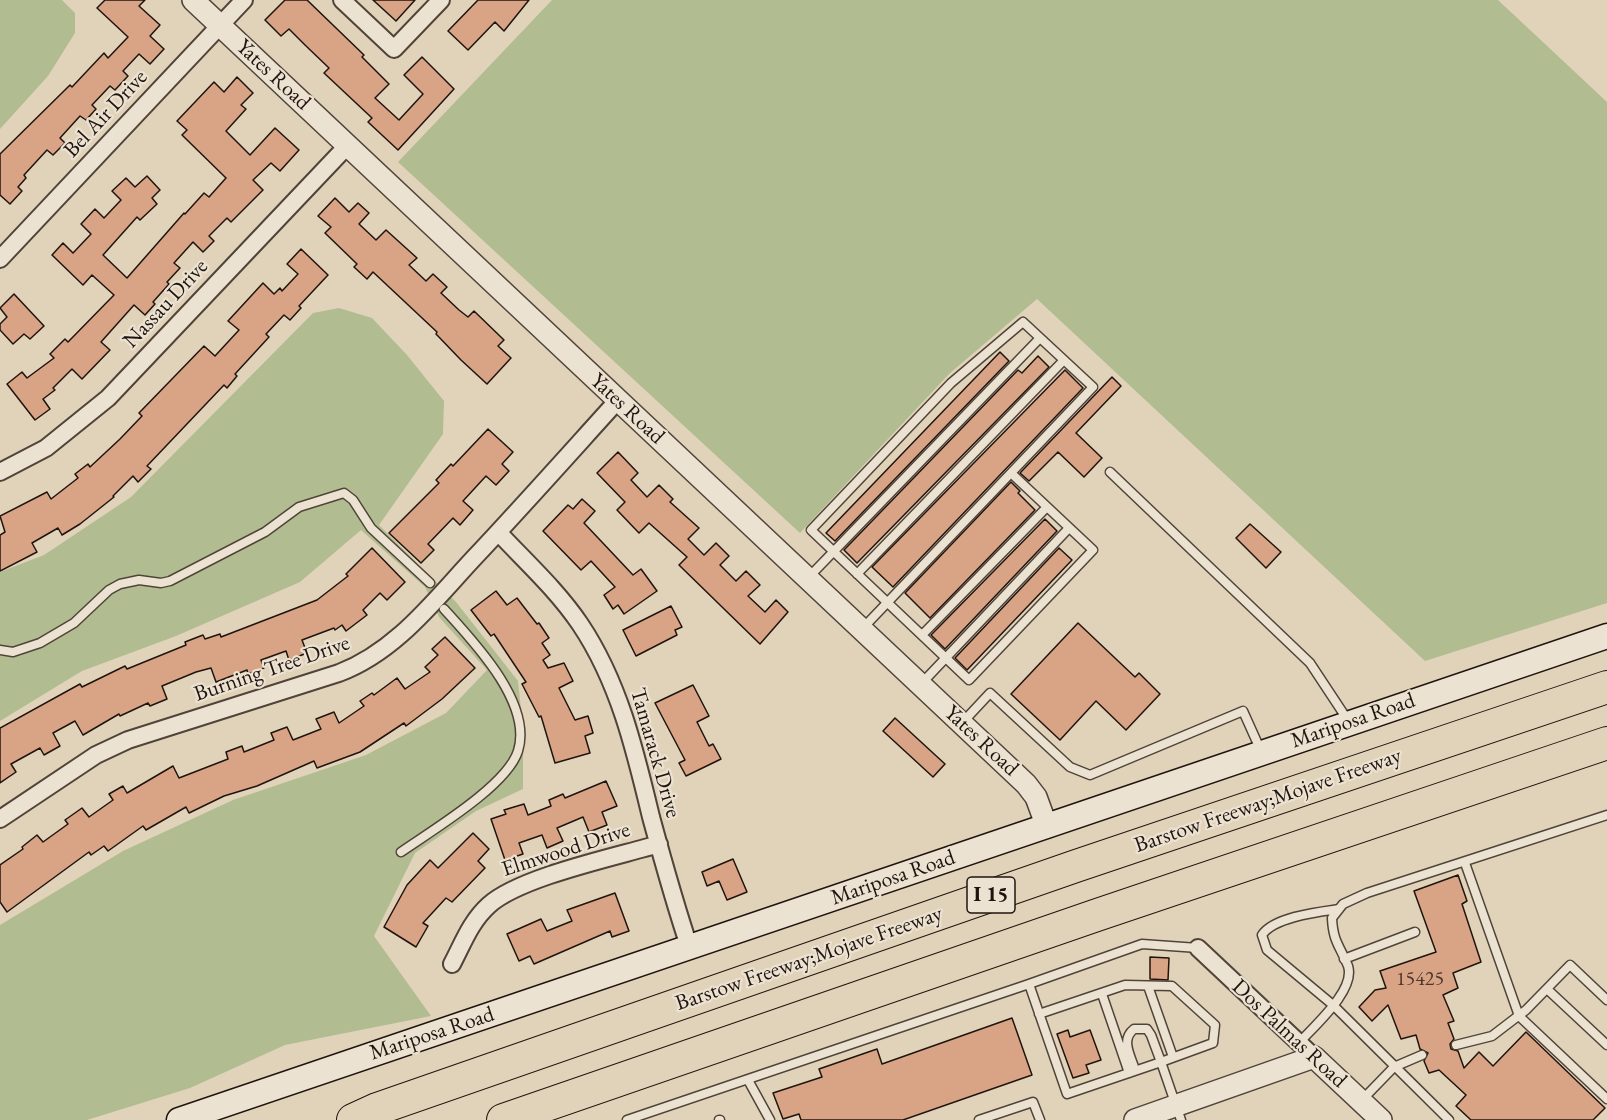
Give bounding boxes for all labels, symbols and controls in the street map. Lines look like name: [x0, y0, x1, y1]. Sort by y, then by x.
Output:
street label: Yates Road: [230, 34, 316, 116]
street label: Bel Air Drive: [59, 65, 153, 163]
street label: Nassau Drive: [118, 254, 214, 354]
street label: Yates Road: [584, 368, 670, 450]
street label: Burning Tree Drive: [191, 630, 353, 708]
street label: Tamarack Drive: [624, 685, 686, 821]
street label: Mariposa Road: [1287, 687, 1419, 755]
street label: Yates Road: [938, 700, 1024, 782]
street label: Barstow Freeway;Mojave Freeway: [1131, 743, 1405, 859]
street label: Elmwood Drive: [499, 817, 633, 883]
street label: Mariposa Road: [827, 844, 959, 912]
road number: I 15: [967, 877, 1015, 913]
street label: Barstow Freeway;Mojave Freeway: [672, 901, 946, 1017]
house number: 15425: [1396, 968, 1444, 992]
street label: Dos Palmas Road: [1226, 974, 1352, 1094]
street label: Mariposa Road: [366, 1001, 498, 1067]

